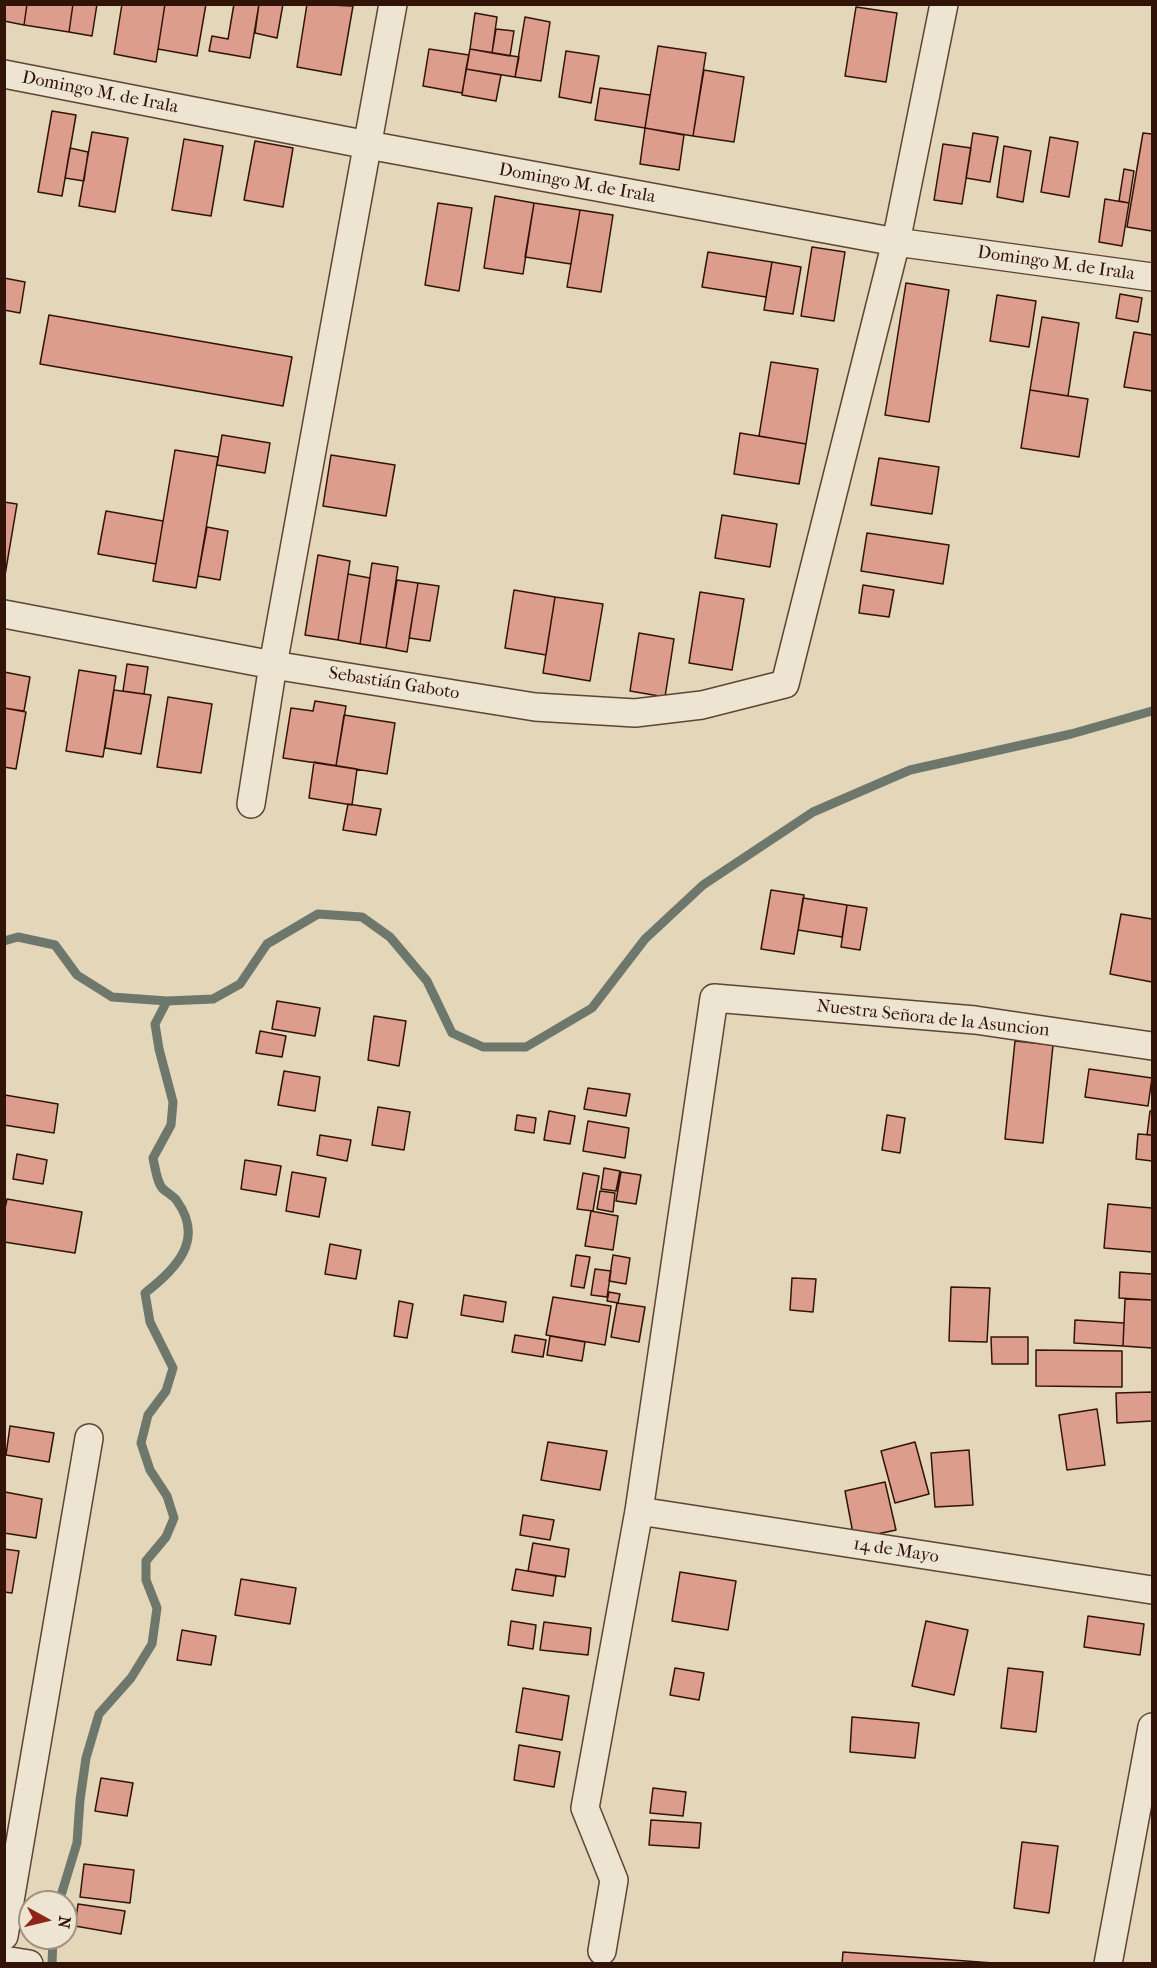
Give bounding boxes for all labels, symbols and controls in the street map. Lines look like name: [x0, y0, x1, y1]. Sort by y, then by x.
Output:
street label: Domingo M. de Irala: [20, 67, 180, 119]
street label: Domingo M. de Irala: [497, 160, 657, 208]
street label: Domingo M. de Irala: [976, 242, 1136, 286]
street label: Sebastián Gaboto: [327, 663, 461, 705]
street label: Nuestra Señora de la Asuncion: [816, 996, 1050, 1042]
street label: 14 de Mayo: [852, 1534, 940, 1568]
north arrow: [18, 1890, 78, 1950]
text: N: [54, 1915, 75, 1930]

